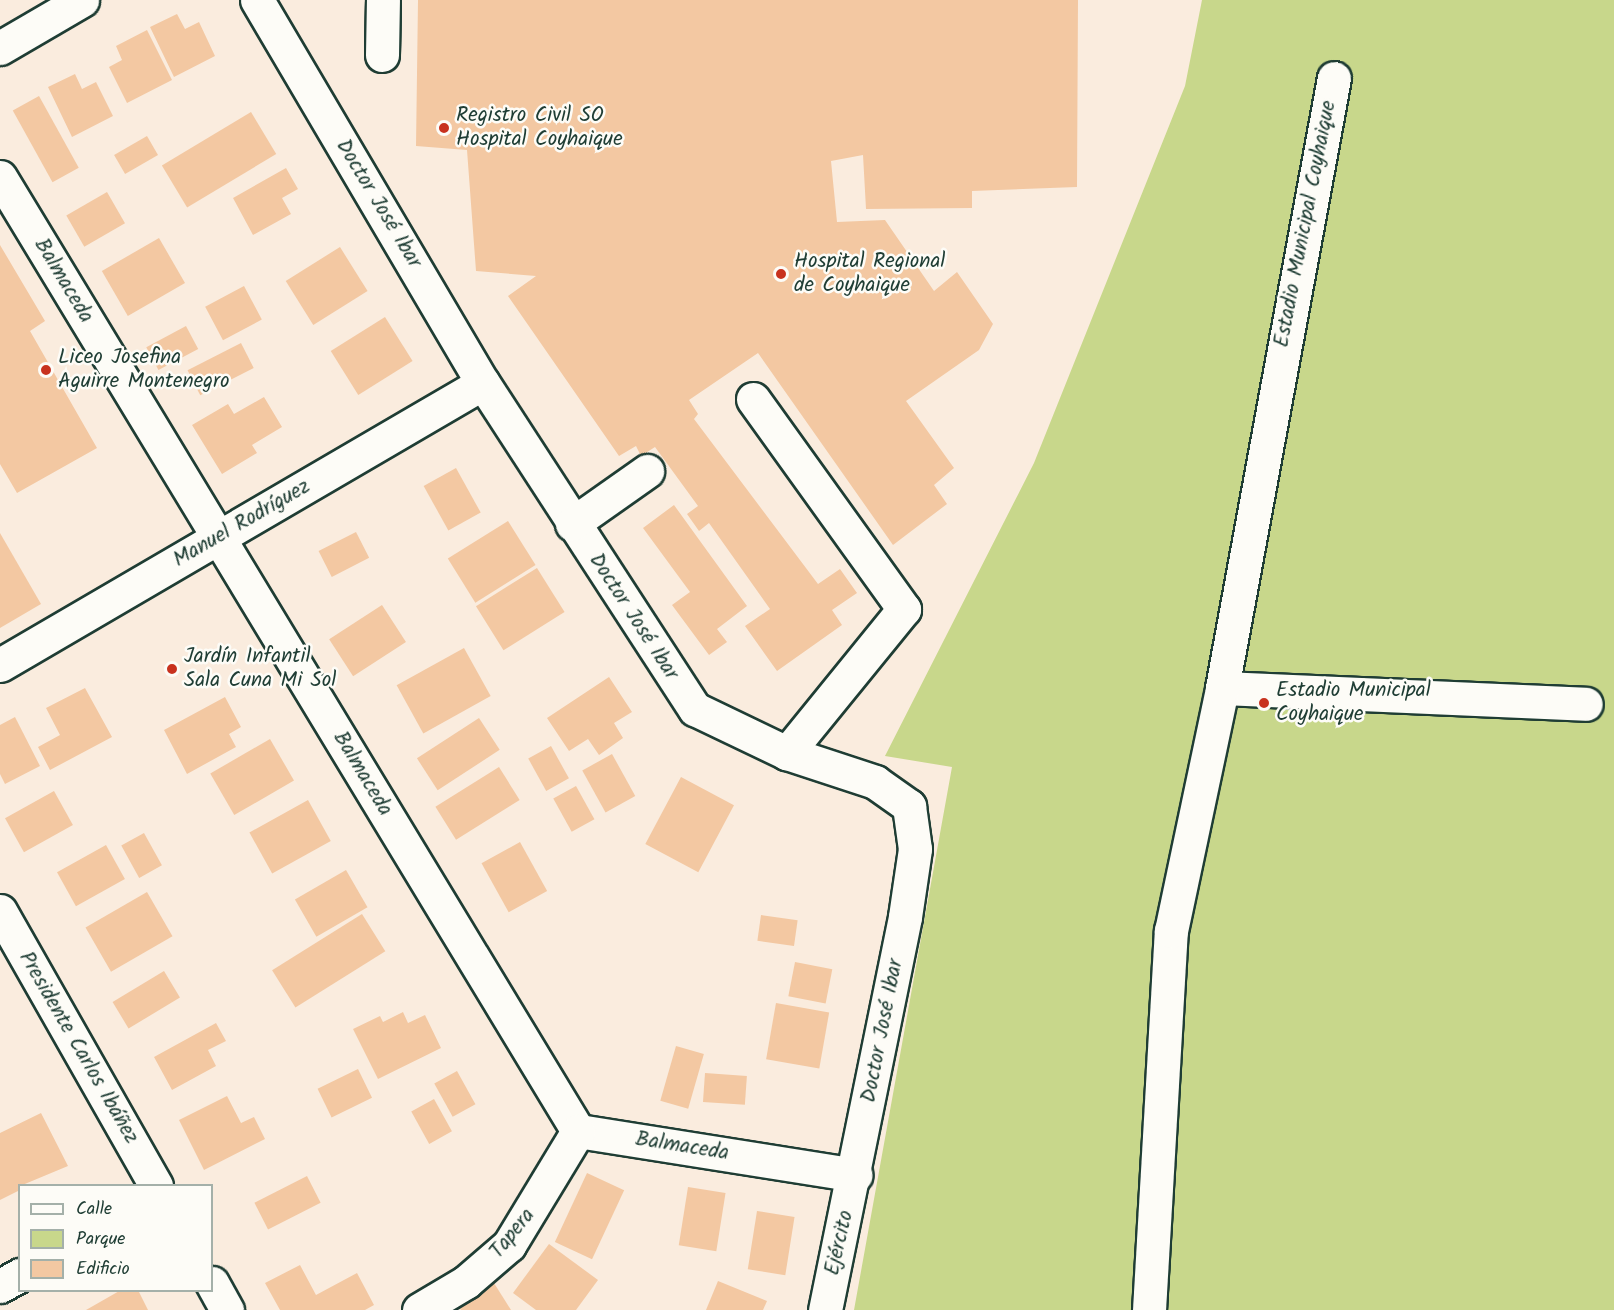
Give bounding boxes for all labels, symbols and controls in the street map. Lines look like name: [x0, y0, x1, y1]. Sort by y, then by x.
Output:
street label: Estadio Municipal Coyhaique: [1270, 98, 1342, 350]
place label: Registro Civil SO Hospital Coyhaique: [456, 103, 623, 153]
marker: Registro Civil SO Hospital Coyhaique: [437, 121, 451, 135]
street label: Doctor José Ibar: [330, 135, 426, 273]
street label: Balmaceda: [28, 234, 98, 328]
place label: Hospital Regional de Coyhaique: [794, 249, 945, 299]
marker: Hospital Regional de Coyhaique: [772, 265, 790, 283]
place label: Liceo Josefina Aguirre Montenegro: [58, 345, 230, 395]
marker: Liceo Josefina Aguirre Montenegro: [39, 363, 53, 377]
street label: Manuel Rodríguez: [169, 475, 315, 573]
street label: Doctor José Ibar: [583, 549, 683, 685]
place label: Jardín Infantil Sala Cuna Mi Sol: [184, 644, 336, 694]
marker: Jardín Infantil Sala Cuna Mi Sol: [165, 662, 179, 676]
place label: Estadio Municipal Coyhaique: [1276, 678, 1431, 728]
marker: Estadio Municipal Coyhaique: [1257, 696, 1271, 710]
street label: Balmaceda: [327, 727, 397, 821]
street label: Presidente Carlos Ibáñez: [13, 947, 143, 1149]
street label: Doctor José Ibar: [857, 957, 909, 1105]
street label: Balmaceda: [634, 1127, 730, 1167]
legend: [18, 1184, 213, 1292]
text: Calle: [76, 1195, 112, 1224]
street label: Tapera: [485, 1204, 541, 1264]
street label: Ejército: [820, 1208, 860, 1278]
text: Parque: [76, 1225, 125, 1254]
text: Edificio: [76, 1255, 130, 1284]

